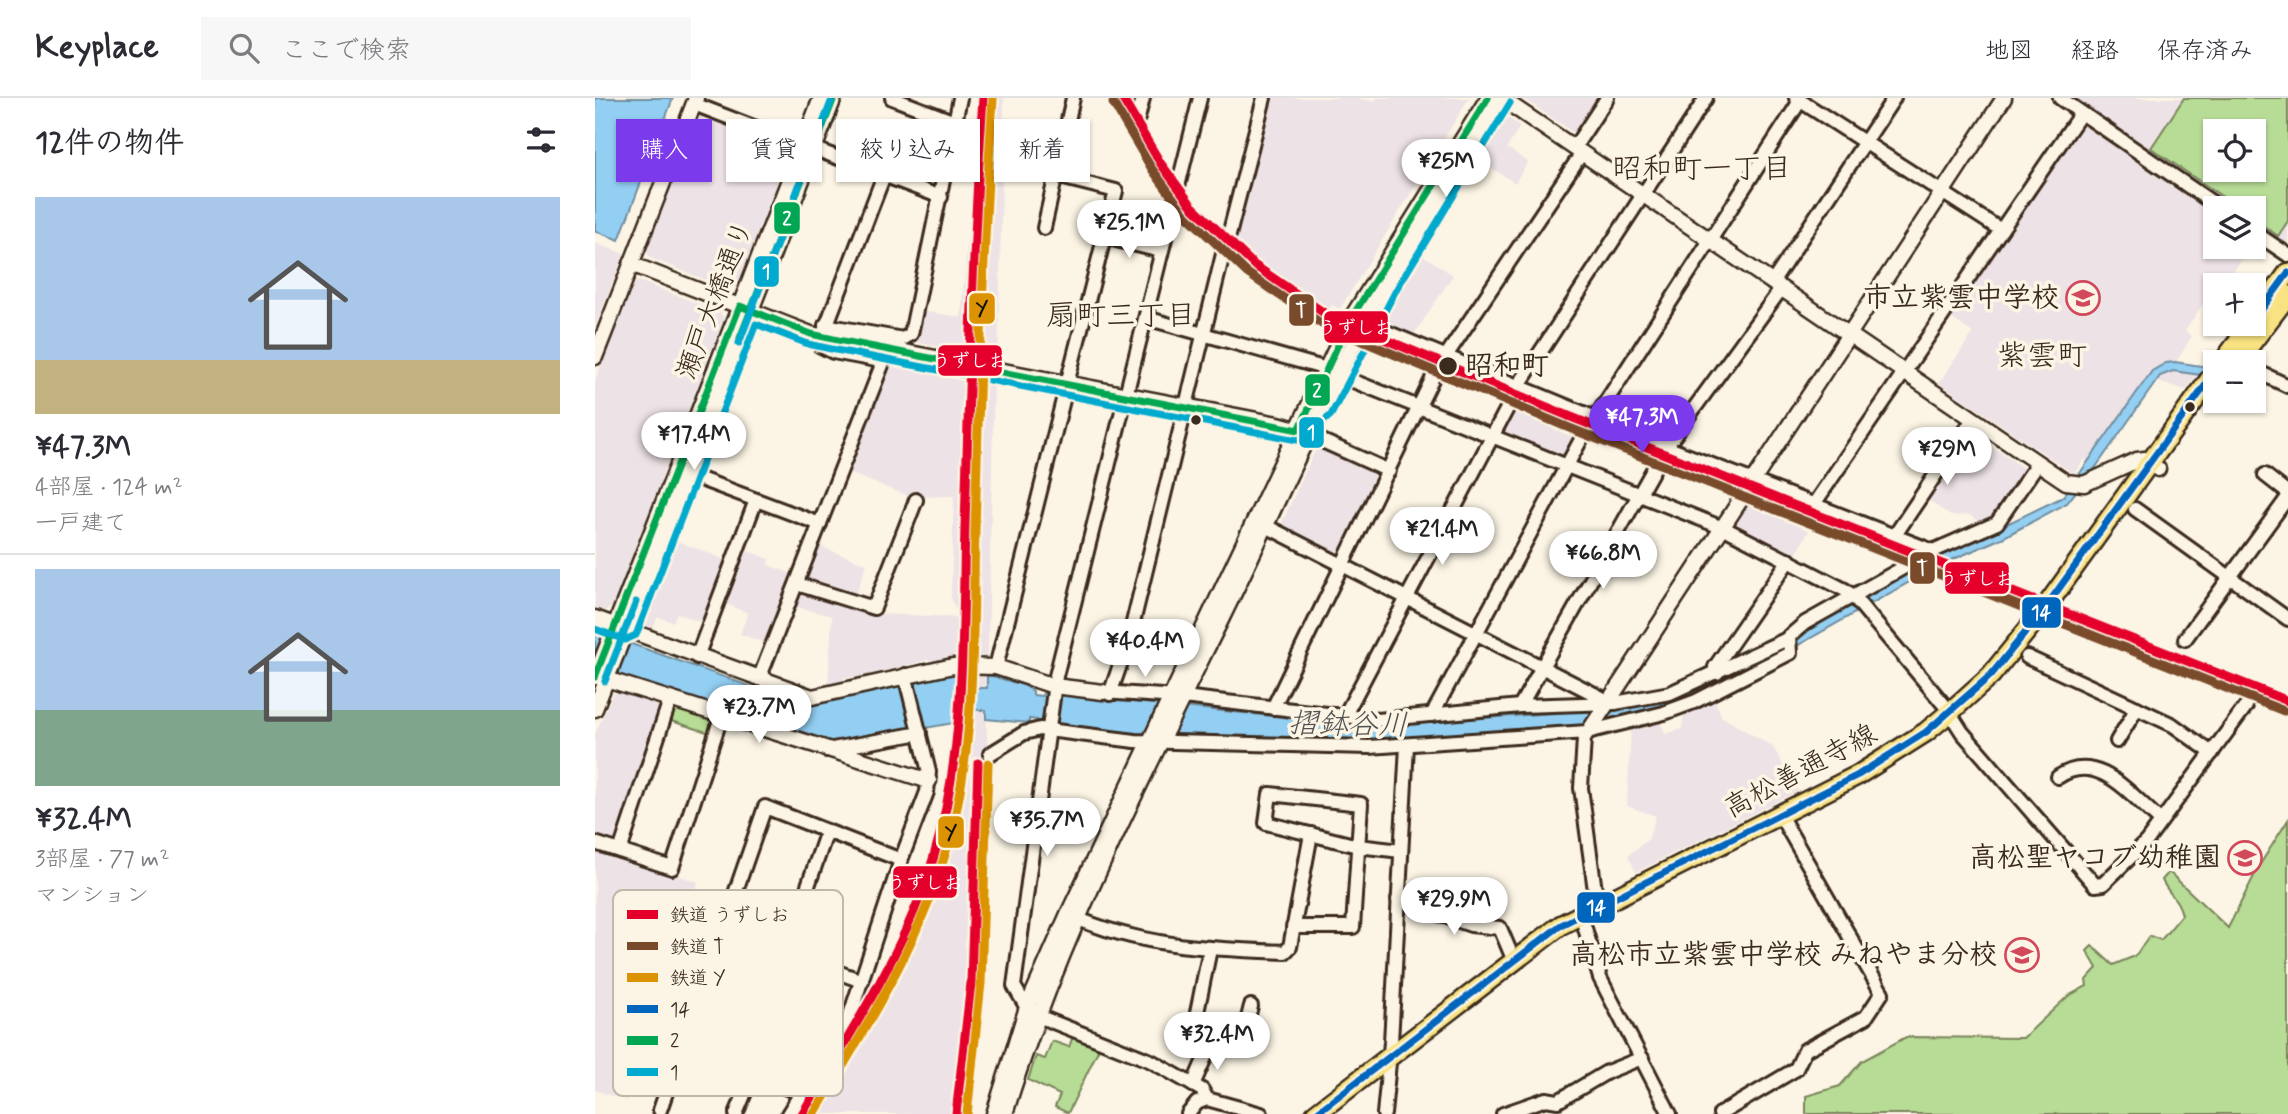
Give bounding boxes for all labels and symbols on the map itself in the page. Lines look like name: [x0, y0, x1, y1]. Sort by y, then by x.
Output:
pin: ¥25M: [1405, 140, 1487, 199]
district label: 昭和町一丁目: [1612, 150, 1792, 189]
pin: ¥25.1M: [1072, 200, 1186, 260]
line badge: 2: [773, 201, 801, 235]
text: 2: [782, 207, 792, 232]
street label: 瀬戸大橋通り: [669, 215, 763, 385]
line badge: 1: [753, 255, 780, 288]
text: 1: [762, 260, 770, 285]
school or university icon: 市立紫雲中学校: [2064, 279, 2102, 317]
place label: 市立紫雲中学校: [1863, 280, 2059, 317]
line badge: Y: [968, 292, 996, 325]
line badge: T: [1288, 293, 1315, 327]
text: Y: [976, 297, 989, 322]
district label: 扇町三丁目: [1046, 297, 1196, 336]
text: T: [1295, 299, 1307, 324]
line badge: うずしお: [1323, 310, 1389, 344]
text: うずしお: [1318, 316, 1394, 341]
district label: 紫雲町: [1997, 337, 2087, 376]
line badge: うずしお: [937, 344, 1003, 377]
place label: 昭和町: [1465, 348, 1549, 385]
text: うずしお: [932, 349, 1008, 374]
marker: 昭和町: [1437, 355, 1459, 377]
line badge: 2: [1304, 373, 1331, 407]
text: 2: [1312, 379, 1322, 404]
pin: ¥47.3M: [1585, 396, 1699, 455]
unlabelled marker: [2183, 400, 2197, 414]
pin: ¥17.4M: [637, 412, 751, 472]
unlabelled marker: [1189, 413, 1203, 427]
line badge: 1: [1298, 416, 1325, 449]
text: 1: [1307, 421, 1315, 446]
pin: ¥29M: [1906, 428, 1988, 487]
pin: ¥21.4M: [1385, 508, 1499, 567]
pin: ¥66.8M: [1546, 532, 1660, 591]
line badge: T: [1909, 551, 1936, 585]
text: T: [1916, 557, 1928, 582]
line badge: うずしお: [1944, 561, 2010, 595]
text: うずしお: [1939, 567, 2015, 592]
line badge: 14: [2021, 596, 2062, 629]
text: 14: [2031, 601, 2051, 626]
pin: ¥40.4M: [1088, 620, 1202, 679]
pin: ¥23.7M: [702, 686, 816, 745]
water label: 摺鉢谷川: [1288, 704, 1408, 746]
street label: 高松善通寺線: [1718, 716, 1884, 828]
pin: ¥35.7M: [990, 798, 1104, 858]
line badge: Y: [937, 815, 965, 849]
text: Y: [945, 821, 958, 846]
school or university icon: 高松聖ヤコブ幼稚園: [2226, 839, 2264, 877]
place label: 高松聖ヤコブ幼稚園: [1969, 840, 2221, 877]
line badge: うずしお: [892, 865, 958, 899]
text: うずしお: [887, 871, 963, 896]
pin: ¥29.9M: [1397, 878, 1511, 937]
legend: [613, 890, 843, 1096]
line badge: 14: [1576, 891, 1616, 924]
text: 14: [1586, 896, 1606, 921]
text: 鉄道 うずしお: [670, 903, 789, 928]
text: 鉄道 T: [670, 935, 724, 960]
school or university icon: 高松市立紫雲中学校 みねやま分校: [2003, 936, 2041, 974]
place label: 高松市立紫雲中学校 みねやま分校: [1569, 937, 1997, 974]
text: 鉄道 Y: [670, 966, 725, 991]
text: 14: [670, 998, 690, 1023]
pin: ¥32.4M: [1160, 1012, 1274, 1072]
text: 2: [670, 1029, 679, 1054]
text: 1: [670, 1061, 679, 1086]

